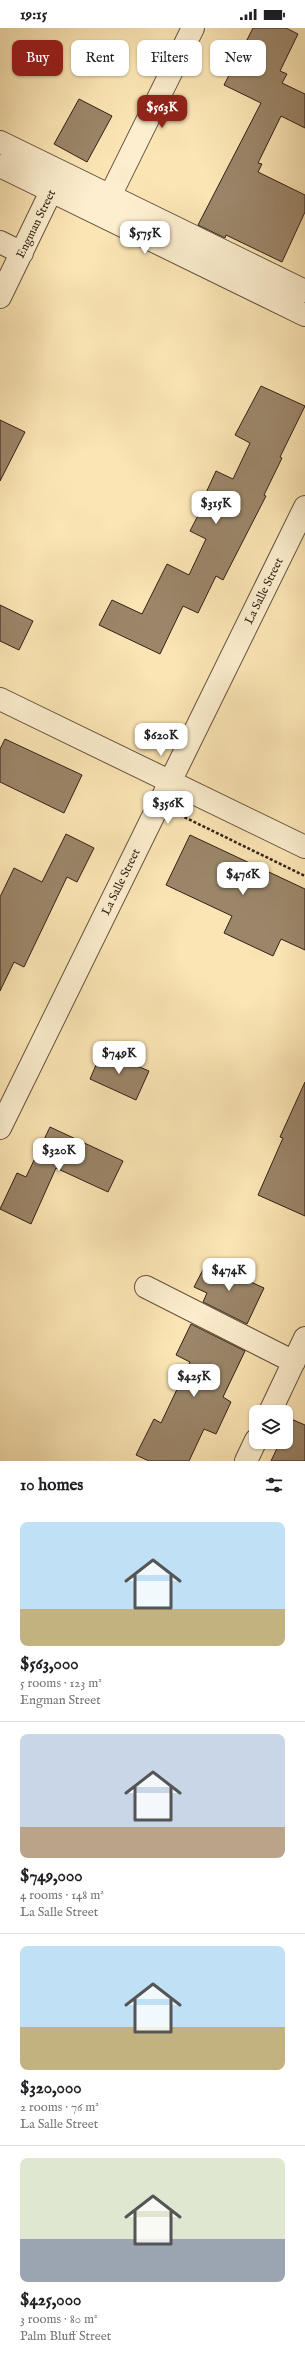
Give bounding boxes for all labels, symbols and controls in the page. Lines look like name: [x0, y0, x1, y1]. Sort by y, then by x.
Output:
text: 19:15: [20, 5, 47, 24]
chip: Buy: [12, 40, 63, 76]
chip: Rent: [71, 40, 129, 76]
chip: Filters: [137, 40, 202, 76]
chip: New: [210, 40, 266, 76]
pin: $563K: [134, 95, 190, 129]
text: $563K: [146, 99, 178, 116]
street label: Engman Street: [13, 187, 59, 261]
pin: $575K: [117, 221, 173, 255]
text: $575K: [129, 225, 161, 242]
pin: $315K: [188, 491, 244, 525]
text: $315K: [200, 495, 232, 512]
street label: La Salle Street: [241, 555, 287, 627]
pin: $620K: [133, 723, 189, 757]
text: $620K: [144, 727, 178, 744]
pin: $356K: [140, 791, 196, 825]
text: $356K: [152, 795, 184, 812]
street label: La Salle Street: [98, 846, 144, 918]
pin: $476K: [215, 862, 271, 896]
text: $476K: [226, 866, 260, 883]
pin: $749K: [91, 1041, 147, 1075]
text: $749K: [102, 1045, 136, 1062]
pin: $320K: [31, 1138, 87, 1172]
text: $320K: [42, 1142, 76, 1159]
pin: $474K: [201, 1258, 257, 1292]
text: $474K: [212, 1262, 247, 1279]
pin: $425K: [166, 1364, 222, 1398]
text: $425K: [177, 1368, 211, 1385]
map controls: [249, 1405, 293, 1449]
button: layers: [249, 1405, 293, 1449]
icon: filters: [263, 1474, 285, 1496]
text: 10 homes: [20, 1475, 83, 1496]
icon: home: [117, 1548, 189, 1620]
text: $563,000: [20, 1654, 79, 1675]
text: 5 rooms · 123 m²: [20, 1675, 102, 1692]
text: Engman Street: [20, 1692, 101, 1709]
icon: home: [117, 1760, 189, 1832]
text: $749,000: [20, 1866, 83, 1887]
text: 4 rooms · 148 m²: [20, 1887, 104, 1904]
text: La Salle Street: [20, 1904, 98, 1921]
icon: home: [117, 1972, 189, 2044]
text: $320,000: [20, 2078, 82, 2099]
text: 2 rooms · 76 m²: [20, 2099, 99, 2116]
text: La Salle Street: [20, 2116, 98, 2133]
icon: home: [117, 2184, 189, 2256]
text: $425,000: [20, 2290, 81, 2311]
text: 3 rooms · 80 m²: [20, 2311, 98, 2328]
text: Palm Bluff Street: [20, 2328, 111, 2345]

